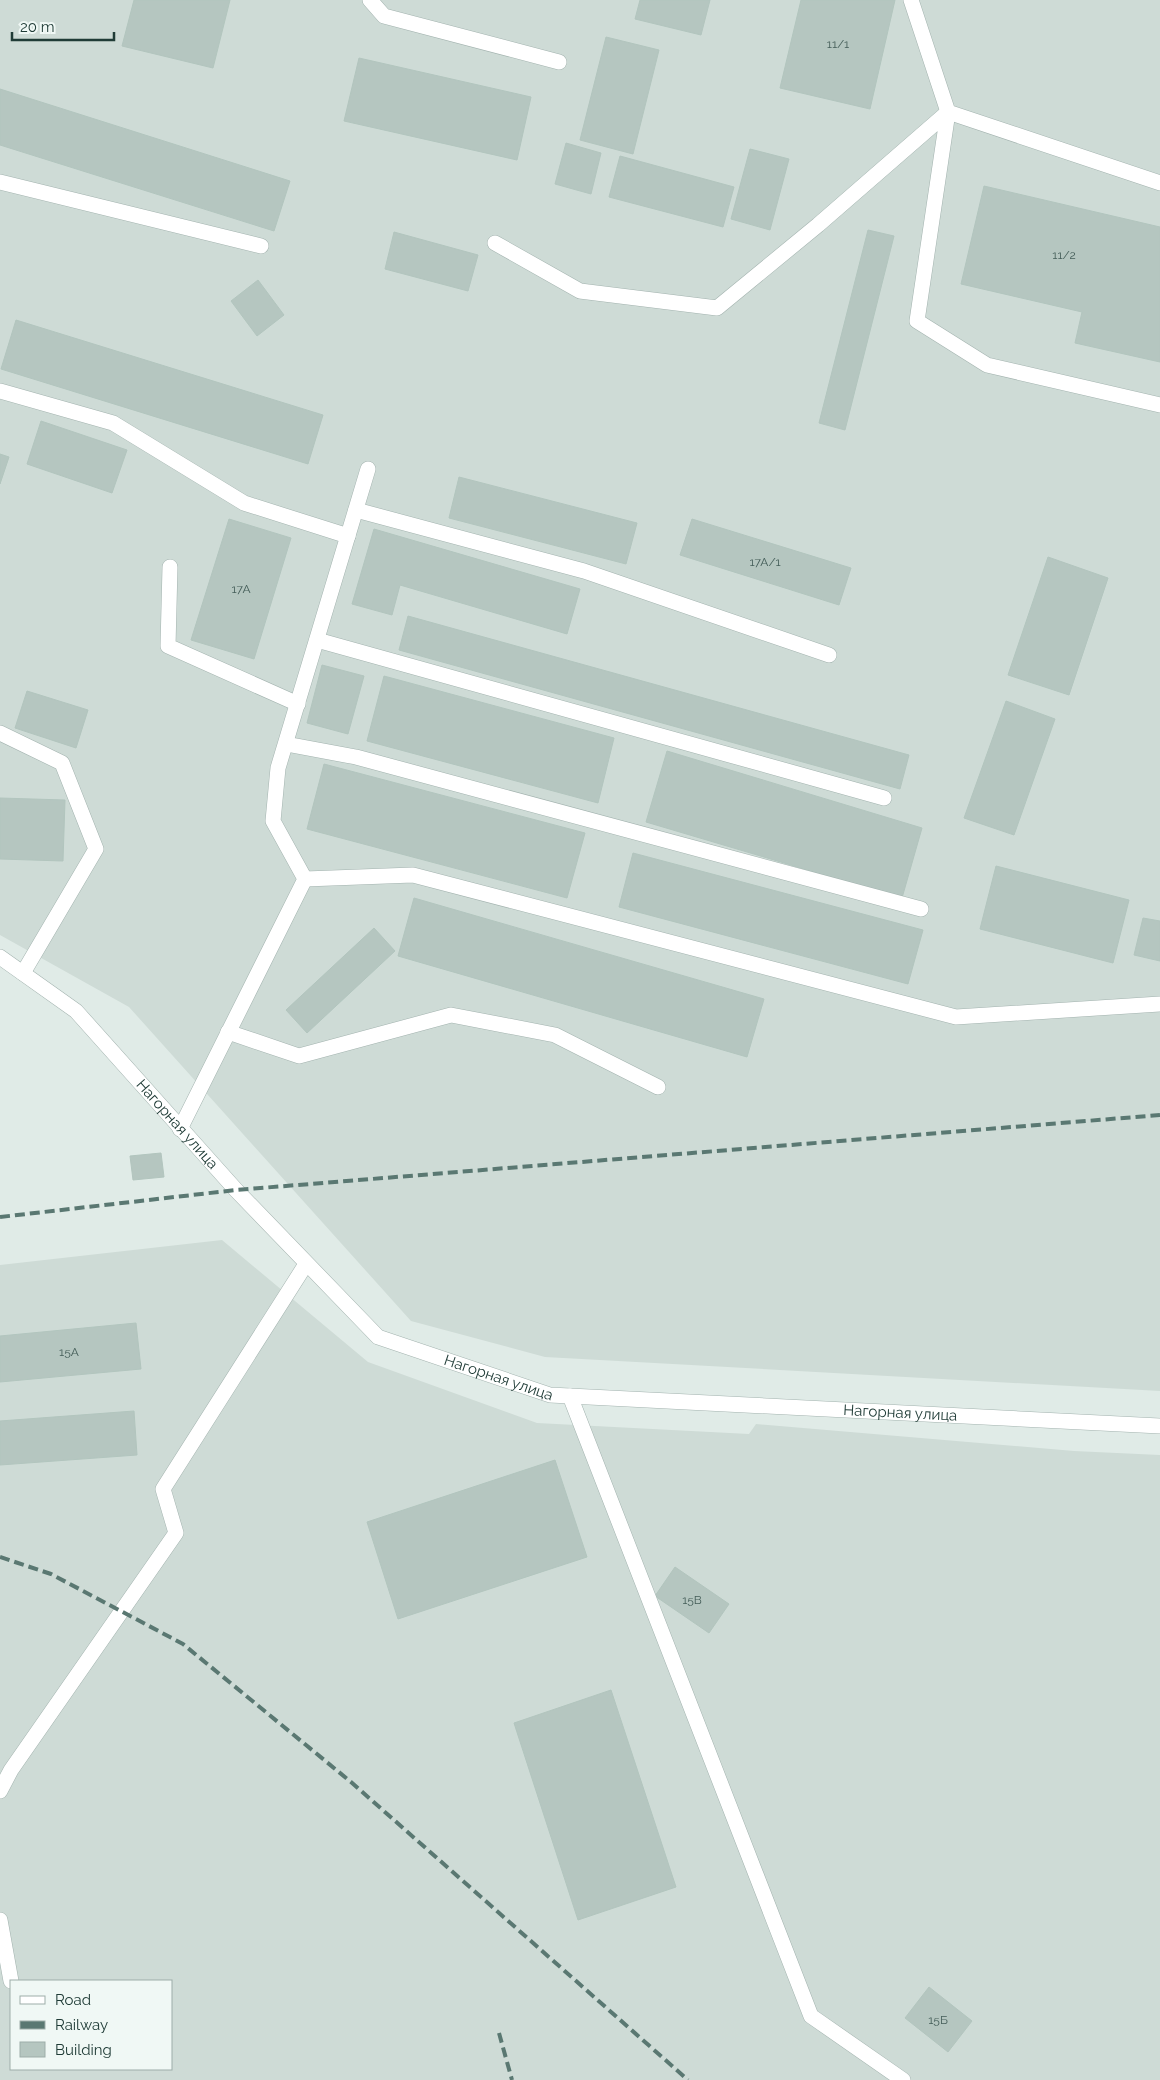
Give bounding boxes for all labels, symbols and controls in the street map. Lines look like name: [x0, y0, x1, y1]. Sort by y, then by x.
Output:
scale bar: [12, 10, 115, 42]
text: 20 m: [20, 18, 55, 36]
house number: 11/1: [827, 37, 849, 51]
house number: 11/2: [1052, 248, 1076, 262]
house number: 17А/1: [749, 555, 781, 569]
house number: 17А: [231, 582, 251, 596]
street label: Нагорная улица: [132, 1076, 222, 1173]
house number: 15А: [59, 1345, 79, 1359]
street label: Нагорная улица: [442, 1351, 556, 1404]
street label: Нагорная улица: [843, 1401, 958, 1425]
house number: 15В: [682, 1593, 702, 1607]
legend: [10, 1980, 172, 2070]
text: Road: [55, 1991, 91, 2009]
house number: 15Б: [928, 2013, 948, 2027]
text: Railway: [55, 2016, 108, 2034]
text: Building: [55, 2041, 112, 2059]

